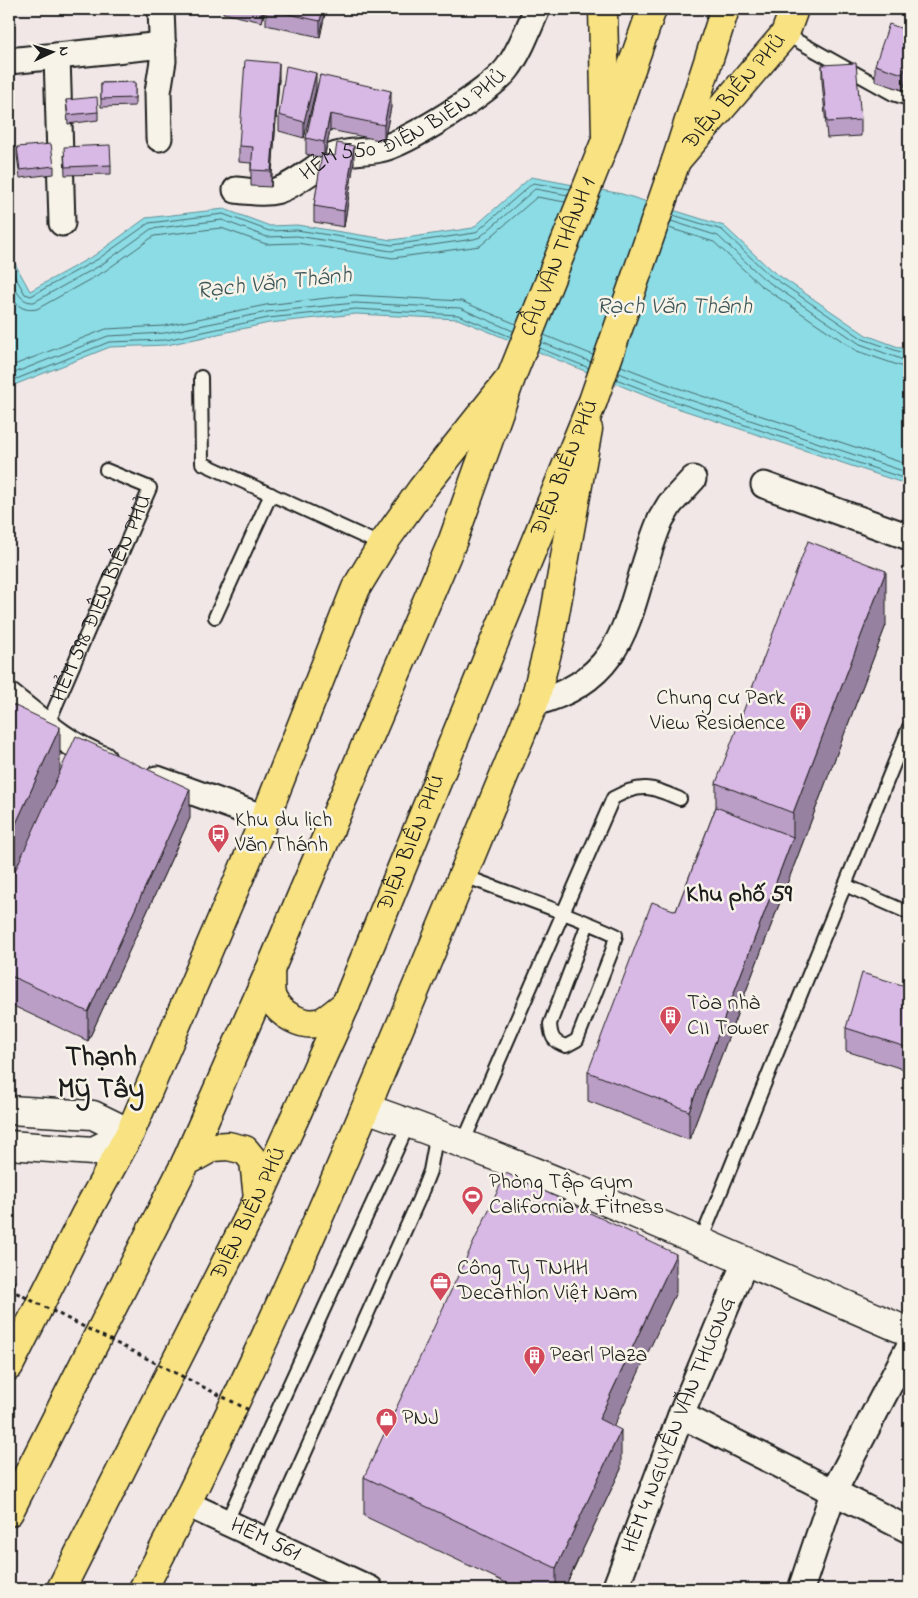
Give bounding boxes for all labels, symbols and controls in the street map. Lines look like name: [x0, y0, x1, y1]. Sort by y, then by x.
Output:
street label: ĐIỆN BIÊN PHỦ: [675, 26, 795, 158]
north arrow: [28, 28, 78, 78]
text: N: [53, 46, 74, 57]
street label: HẺM 550 ĐIỆN BIÊN PHỦ: [294, 61, 515, 190]
street label: CẦU VĂN THÁNH 1: [513, 173, 605, 342]
water label: Rạch Văn Thánh: [195, 258, 354, 310]
water label: Rạch Văn Thánh: [596, 290, 753, 325]
street label: ĐIỆN BIÊN PHỦ: [523, 395, 608, 542]
street label: HẺM 598 ĐIỆN BIÊN PHỦ: [43, 490, 161, 707]
place label: Chung cư Park View Residence: [649, 683, 785, 740]
building icon: Chung cư Park View Residence: [789, 700, 813, 731]
street label: ĐIỆN BIÊN PHỦ: [369, 770, 454, 917]
place label: Khu du lịch Văn Thánh: [234, 805, 332, 862]
bus stop icon: Khu du lịch Văn Thánh: [207, 822, 231, 853]
district label: Khu phố 59: [686, 878, 793, 913]
place label: Tòa nhà CII Tower: [687, 988, 769, 1045]
building icon: Tòa nhà CII Tower: [659, 1005, 683, 1036]
district label: Thạnh Mỹ Tây: [58, 1038, 144, 1111]
street label: ĐIỆN BIÊN PHỦ: [203, 1142, 295, 1287]
place label: Phòng Tập Gym California & Fitness: [489, 1167, 664, 1224]
sports icon: Phòng Tập Gym California & Fitness: [461, 1184, 485, 1215]
place label: Công Ty TNHH Decathlon Việt Nam: [456, 1253, 637, 1310]
office icon: Công Ty TNHH Decathlon Việt Nam: [429, 1270, 453, 1301]
street label: HẺM 4 NGUYỄN VĂN THƯƠNG: [614, 1292, 744, 1558]
place label: Pearl Plaza: [550, 1340, 647, 1372]
building icon: Pearl Plaza: [522, 1344, 546, 1375]
place label: PNJ: [402, 1403, 439, 1435]
shop icon: PNJ: [374, 1407, 398, 1438]
street label: HẺM 561: [225, 1510, 305, 1570]

